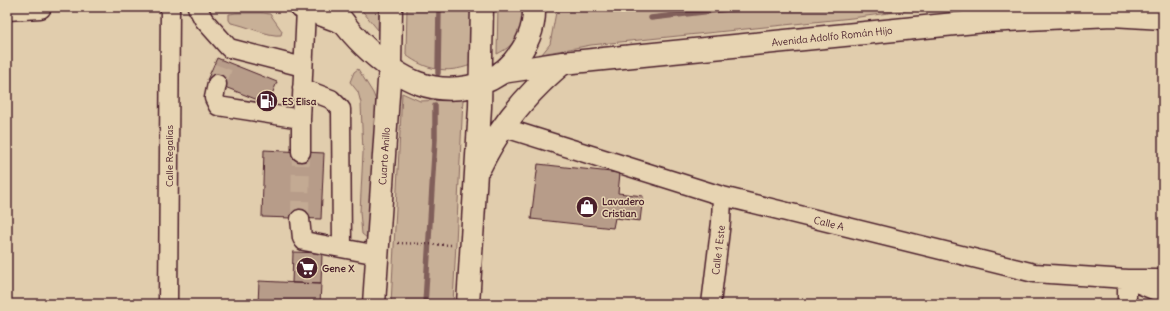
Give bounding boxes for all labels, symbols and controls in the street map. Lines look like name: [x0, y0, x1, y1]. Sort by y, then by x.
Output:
street label: Avenida Adolfo Román Hijo: [771, 24, 894, 49]
fuel station icon: ES Elisa: [254, 88, 280, 114]
place label: ES Elisa: [282, 95, 317, 108]
street label: Calle Regalías: [163, 125, 176, 187]
street label: Cuarto Anillo: [376, 126, 393, 185]
shop icon: Lavadero Cristian: [574, 194, 600, 220]
place label: Lavadero Cristian: [602, 195, 645, 220]
street label: Calle A: [812, 213, 846, 234]
street label: Calle 1 Este: [709, 225, 728, 276]
supermarket icon: Gene X: [294, 255, 320, 281]
place label: Gene X: [322, 262, 355, 275]

